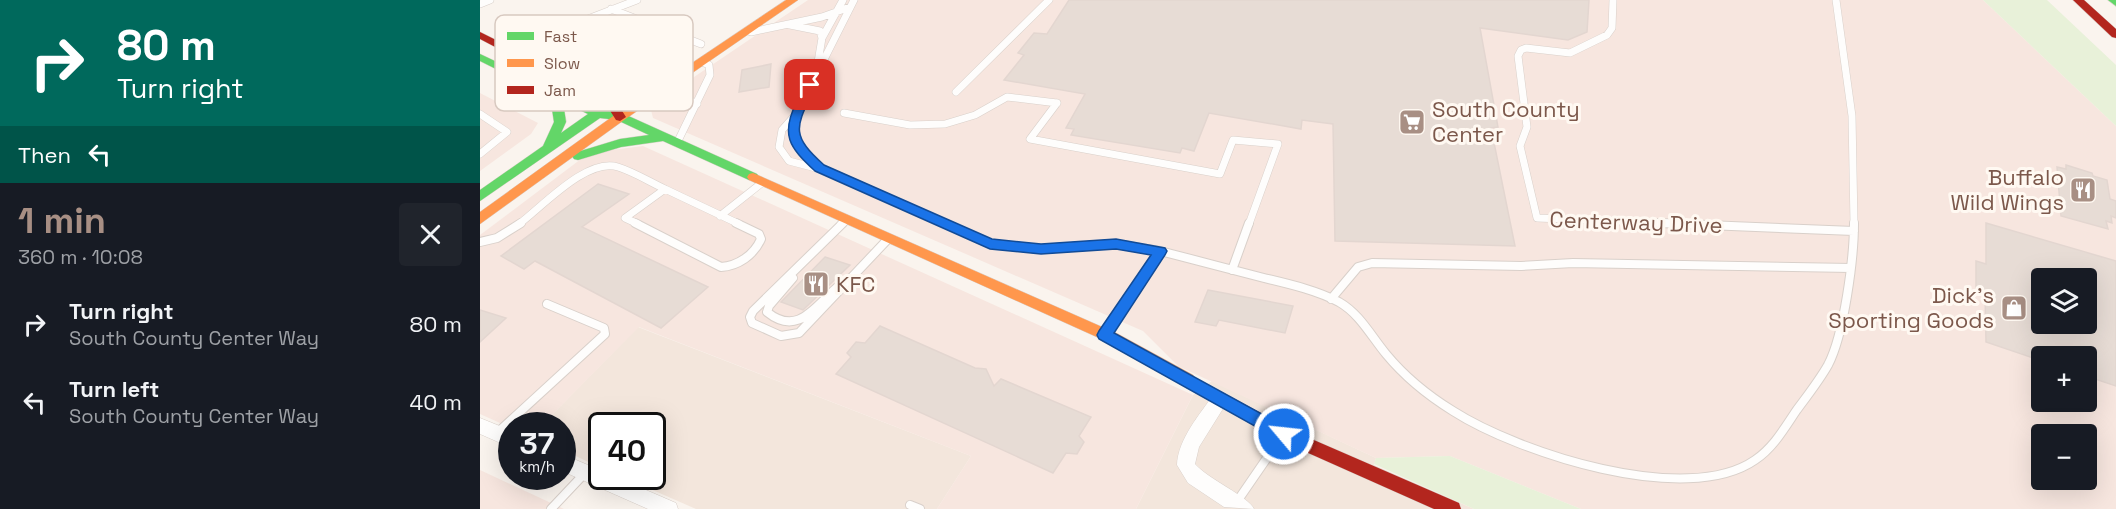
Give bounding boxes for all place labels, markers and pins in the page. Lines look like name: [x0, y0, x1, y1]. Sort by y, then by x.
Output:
pin: [784, 59, 835, 110]
place label: South County Center: [1432, 95, 1580, 148]
supermarket icon: South County Center: [1397, 107, 1427, 137]
place label: Buffalo Wild Wings: [1950, 163, 2064, 216]
restaurant icon: Buffalo Wild Wings: [2068, 175, 2098, 205]
restaurant icon: KFC: [801, 269, 831, 299]
place label: KFC: [836, 270, 875, 298]
place label: Dick's Sporting Goods: [1828, 281, 1994, 334]
shop icon: Dick's Sporting Goods: [1999, 293, 2029, 323]

